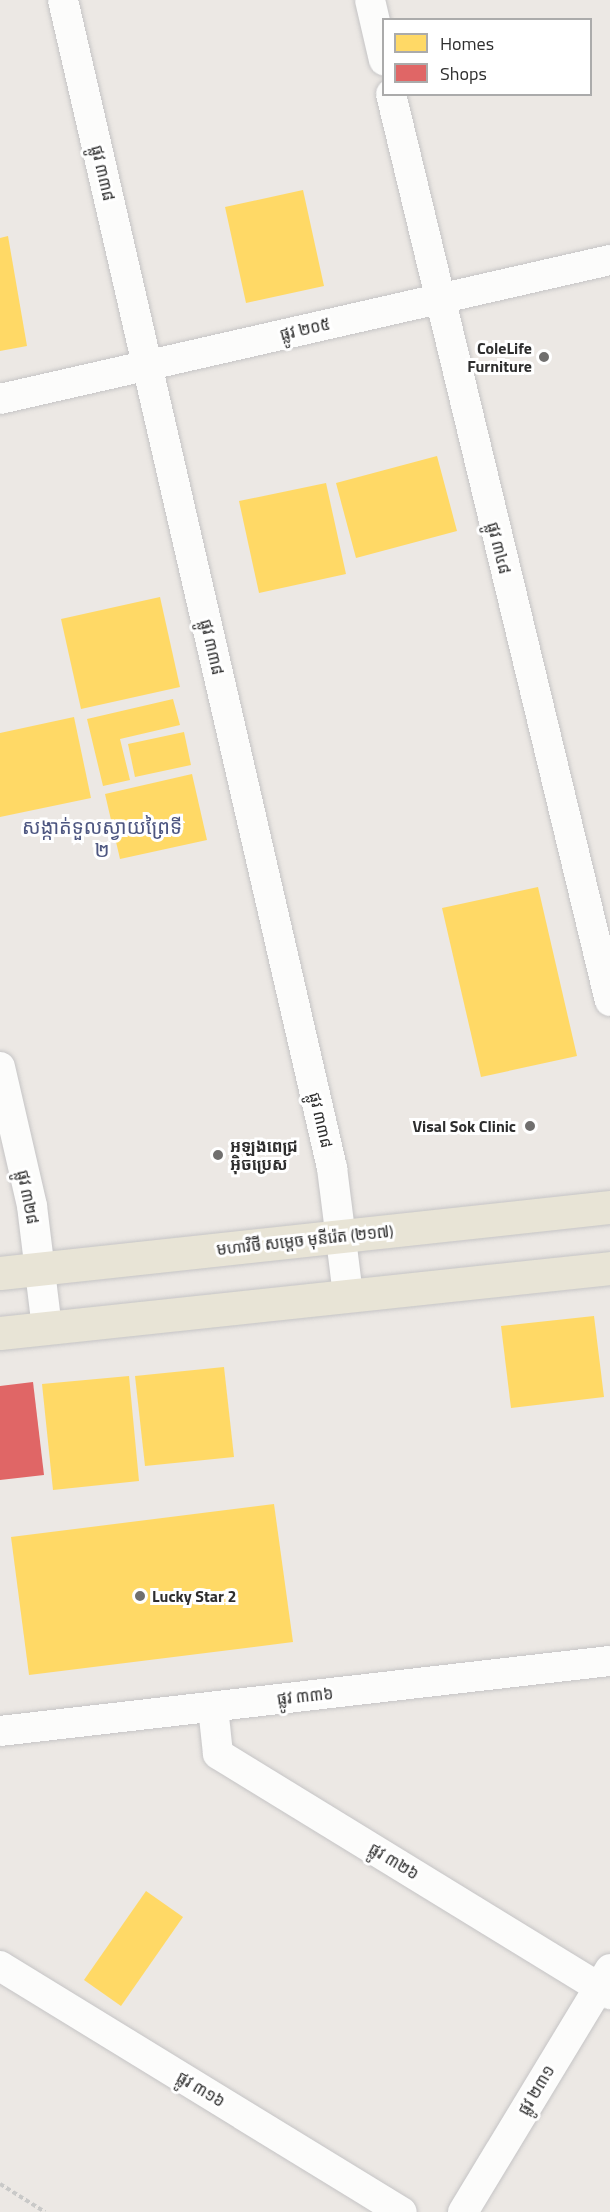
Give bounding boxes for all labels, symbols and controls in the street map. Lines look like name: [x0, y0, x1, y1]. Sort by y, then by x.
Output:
legend: [382, 18, 592, 96]
text: Homes: [440, 30, 494, 57]
text: Shops: [440, 60, 487, 87]
street label: ផ្លូវ ៣៣៨: [87, 143, 119, 203]
street label: ផ្លូវ ២០៥: [278, 314, 332, 344]
place label: ColeLife Furniture: [467, 338, 532, 376]
marker: ColeLife Furniture: [537, 350, 551, 364]
street label: ផ្លូវ ៣៤៨: [483, 520, 515, 576]
street label: ផ្លូវ ៣៣៨: [196, 617, 228, 677]
district label: សង្កាត់ទួលស្វាយព្រៃទី ២: [22, 815, 182, 862]
street label: ផ្លូវ ៣៣៨: [305, 1090, 337, 1150]
place label: Visal Sok Clinic: [412, 1116, 516, 1136]
marker: Visal Sok Clinic: [521, 1117, 539, 1135]
place label: អុឡុងពេជ្រ អ៊ិចប្រេស: [230, 1136, 298, 1174]
marker: អុឡុងពេជ្រ អ៊ិចប្រេស: [211, 1148, 225, 1162]
street label: ផ្លូវ ៣២៨: [13, 1168, 43, 1226]
street label: មហាវិថី សម្តេច មុនីរ៉េត (២១៧): [216, 1221, 394, 1259]
place label: Lucky Star 2: [152, 1586, 236, 1606]
marker: Lucky Star 2: [133, 1589, 147, 1603]
street label: ផ្លូវ ៣៣៦: [276, 1683, 334, 1709]
street label: ផ្លូវ ៣២៦: [366, 1839, 422, 1883]
street label: ផ្លូវ ២៣១: [514, 2062, 558, 2118]
street label: ផ្លូវ ៣១៦: [173, 2067, 229, 2111]

